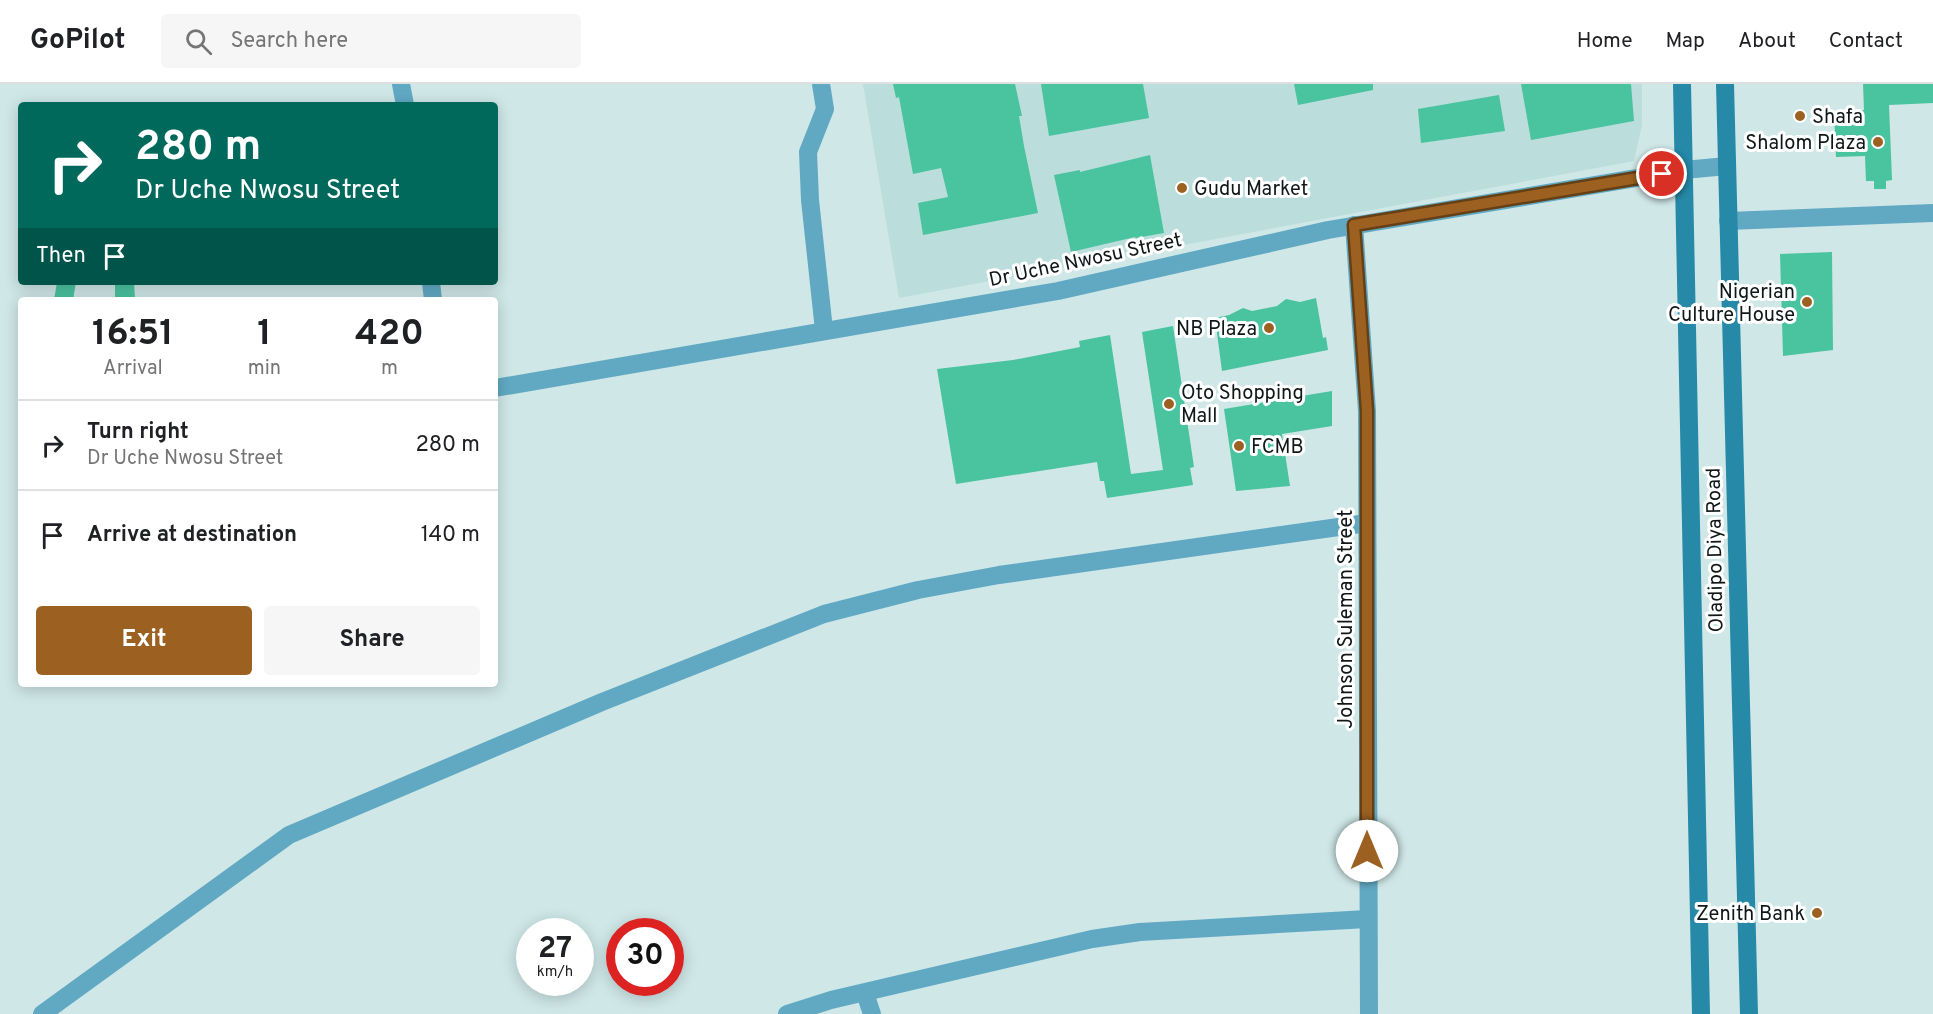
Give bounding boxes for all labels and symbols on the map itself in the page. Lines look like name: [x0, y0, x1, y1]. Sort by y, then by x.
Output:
place label: Shafa: [1812, 105, 1863, 131]
marker: Shafa: [1793, 109, 1807, 123]
place label: Shalom Plaza: [1745, 131, 1866, 157]
marker: Shalom Plaza: [1871, 135, 1885, 149]
pin: [1636, 148, 1687, 199]
place label: Gudu Market: [1194, 177, 1308, 203]
marker: Gudu Market: [1175, 181, 1189, 195]
street label: Dr Uche Nwosu Street: [987, 228, 1184, 294]
place label: Nigerian Culture House: [1668, 280, 1795, 329]
marker: Nigerian Culture House: [1800, 295, 1814, 309]
place label: NB Plaza: [1176, 317, 1257, 343]
marker: NB Plaza: [1262, 321, 1276, 335]
place label: Oto Shopping Mall: [1181, 381, 1304, 430]
marker: Oto Shopping Mall: [1162, 397, 1176, 411]
place label: FCMB: [1251, 435, 1304, 461]
marker: FCMB: [1232, 439, 1246, 453]
street label: Oladipo Diya Road: [1702, 467, 1730, 633]
street label: Johnson Suleman Street: [1334, 509, 1360, 729]
position arrow: [1335, 819, 1399, 883]
place label: Zenith Bank: [1696, 902, 1805, 928]
marker: Zenith Bank: [1810, 906, 1824, 920]
speed limit sign: 30: [606, 918, 684, 996]

